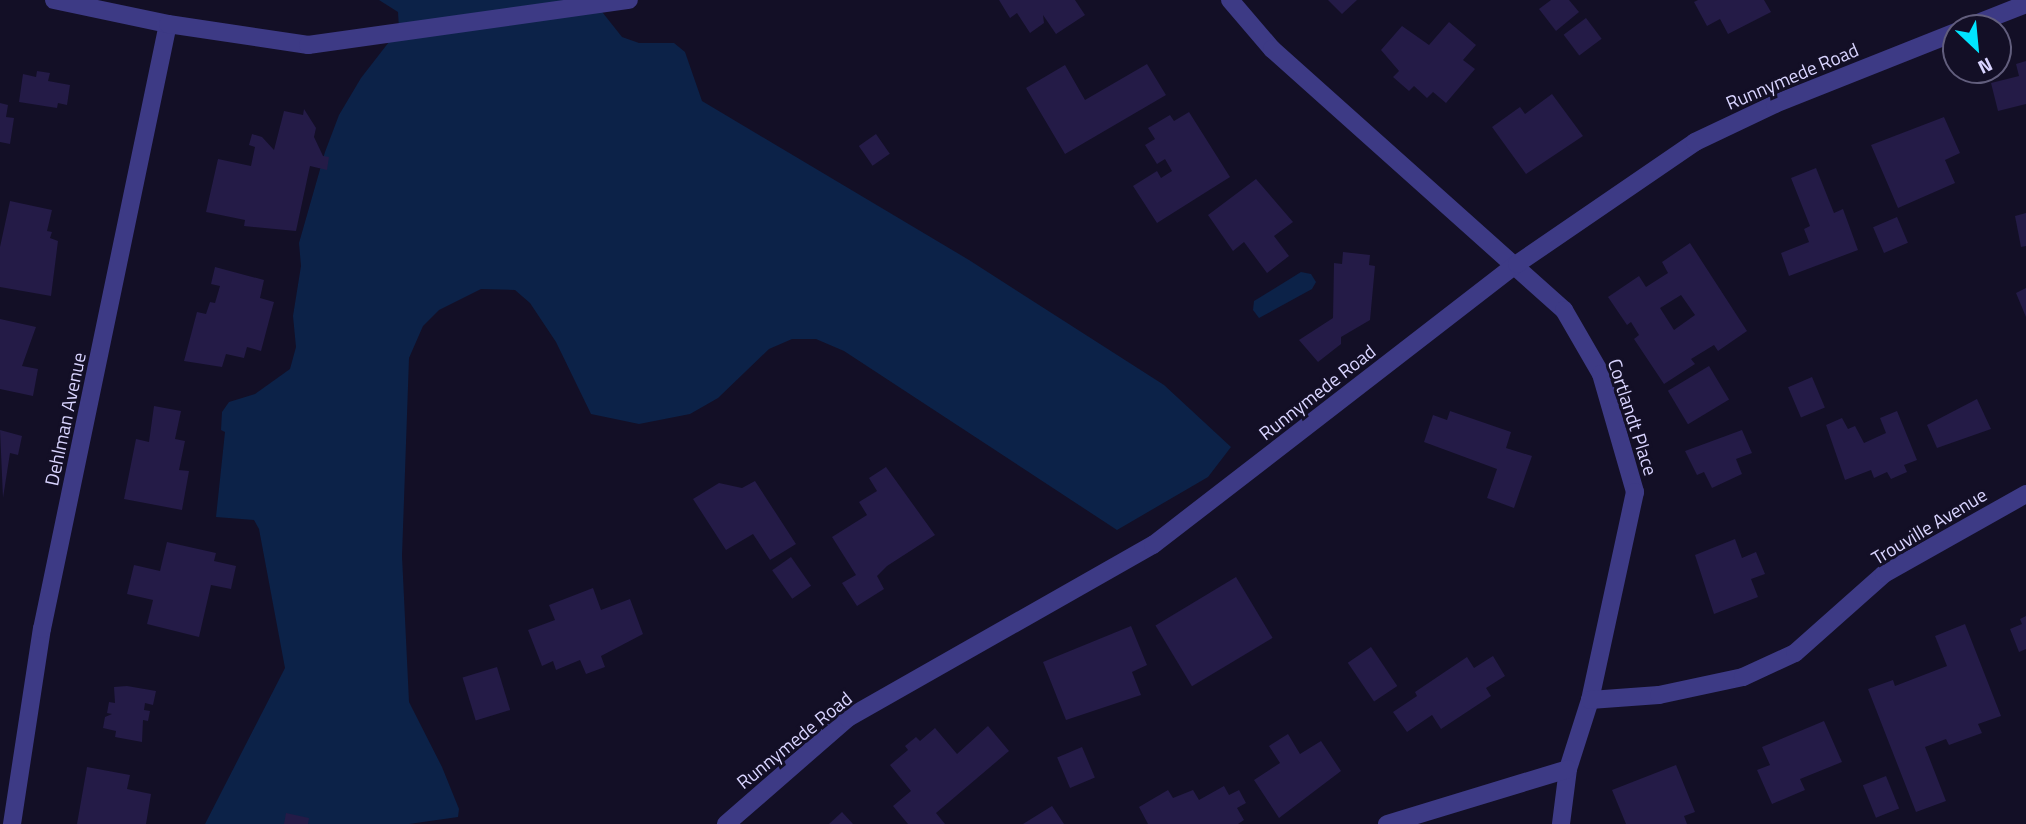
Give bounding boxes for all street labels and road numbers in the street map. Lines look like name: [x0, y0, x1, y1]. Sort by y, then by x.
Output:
street label: Runnymede Road: [1722, 38, 1862, 114]
street label: Runnymede Road: [1254, 339, 1380, 445]
street label: Dehlman Avenue: [40, 350, 90, 488]
street label: Cortlandt Place: [1603, 356, 1663, 478]
street label: Trouville Avenue: [1867, 483, 1991, 569]
street label: Runnymede Road: [732, 687, 856, 793]

